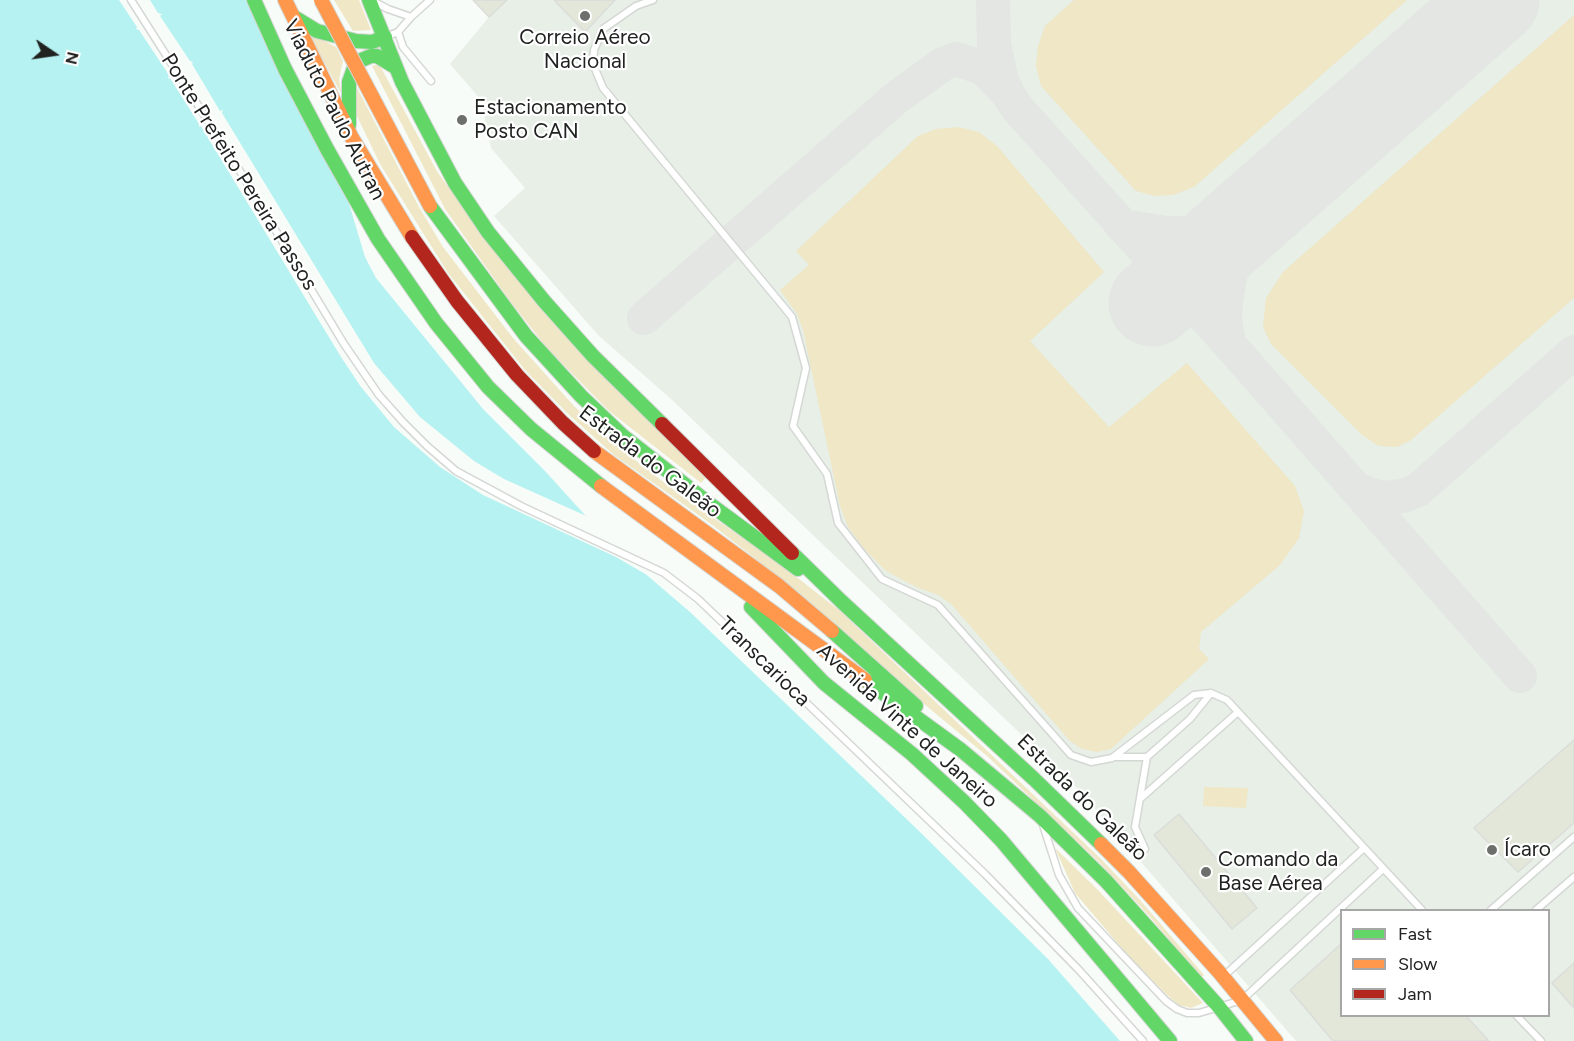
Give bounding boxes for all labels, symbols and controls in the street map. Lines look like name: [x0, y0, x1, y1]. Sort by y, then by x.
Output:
marker: Correio Aéreo Nacional: [578, 9, 592, 23]
street label: Viaduto Paulo Autran: [278, 16, 390, 204]
north arrow: [24, 24, 84, 84]
place label: Correio Aéreo Nacional: [519, 25, 651, 75]
street label: Ponte Prefeito Pereira Passos: [156, 49, 322, 295]
text: N: [61, 50, 83, 66]
place label: Estacionamento Posto CAN: [474, 95, 627, 145]
marker: Estacionamento Posto CAN: [455, 113, 469, 127]
street label: Estrada do Galeão: [574, 400, 726, 524]
street label: Transcarioca: [713, 612, 815, 712]
street label: Avenida Vinte de Janeiro: [811, 638, 1003, 814]
street label: Estrada do Galeão: [1012, 729, 1152, 867]
place label: Ícaro: [1504, 837, 1551, 863]
marker: Ícaro: [1485, 843, 1499, 857]
place label: Comando da Base Aérea: [1218, 847, 1338, 897]
marker: Comando da Base Aérea: [1199, 865, 1213, 879]
legend: [1340, 909, 1550, 1017]
text: Fast: [1398, 923, 1432, 945]
text: Slow: [1398, 953, 1437, 975]
text: Jam: [1398, 983, 1432, 1005]

